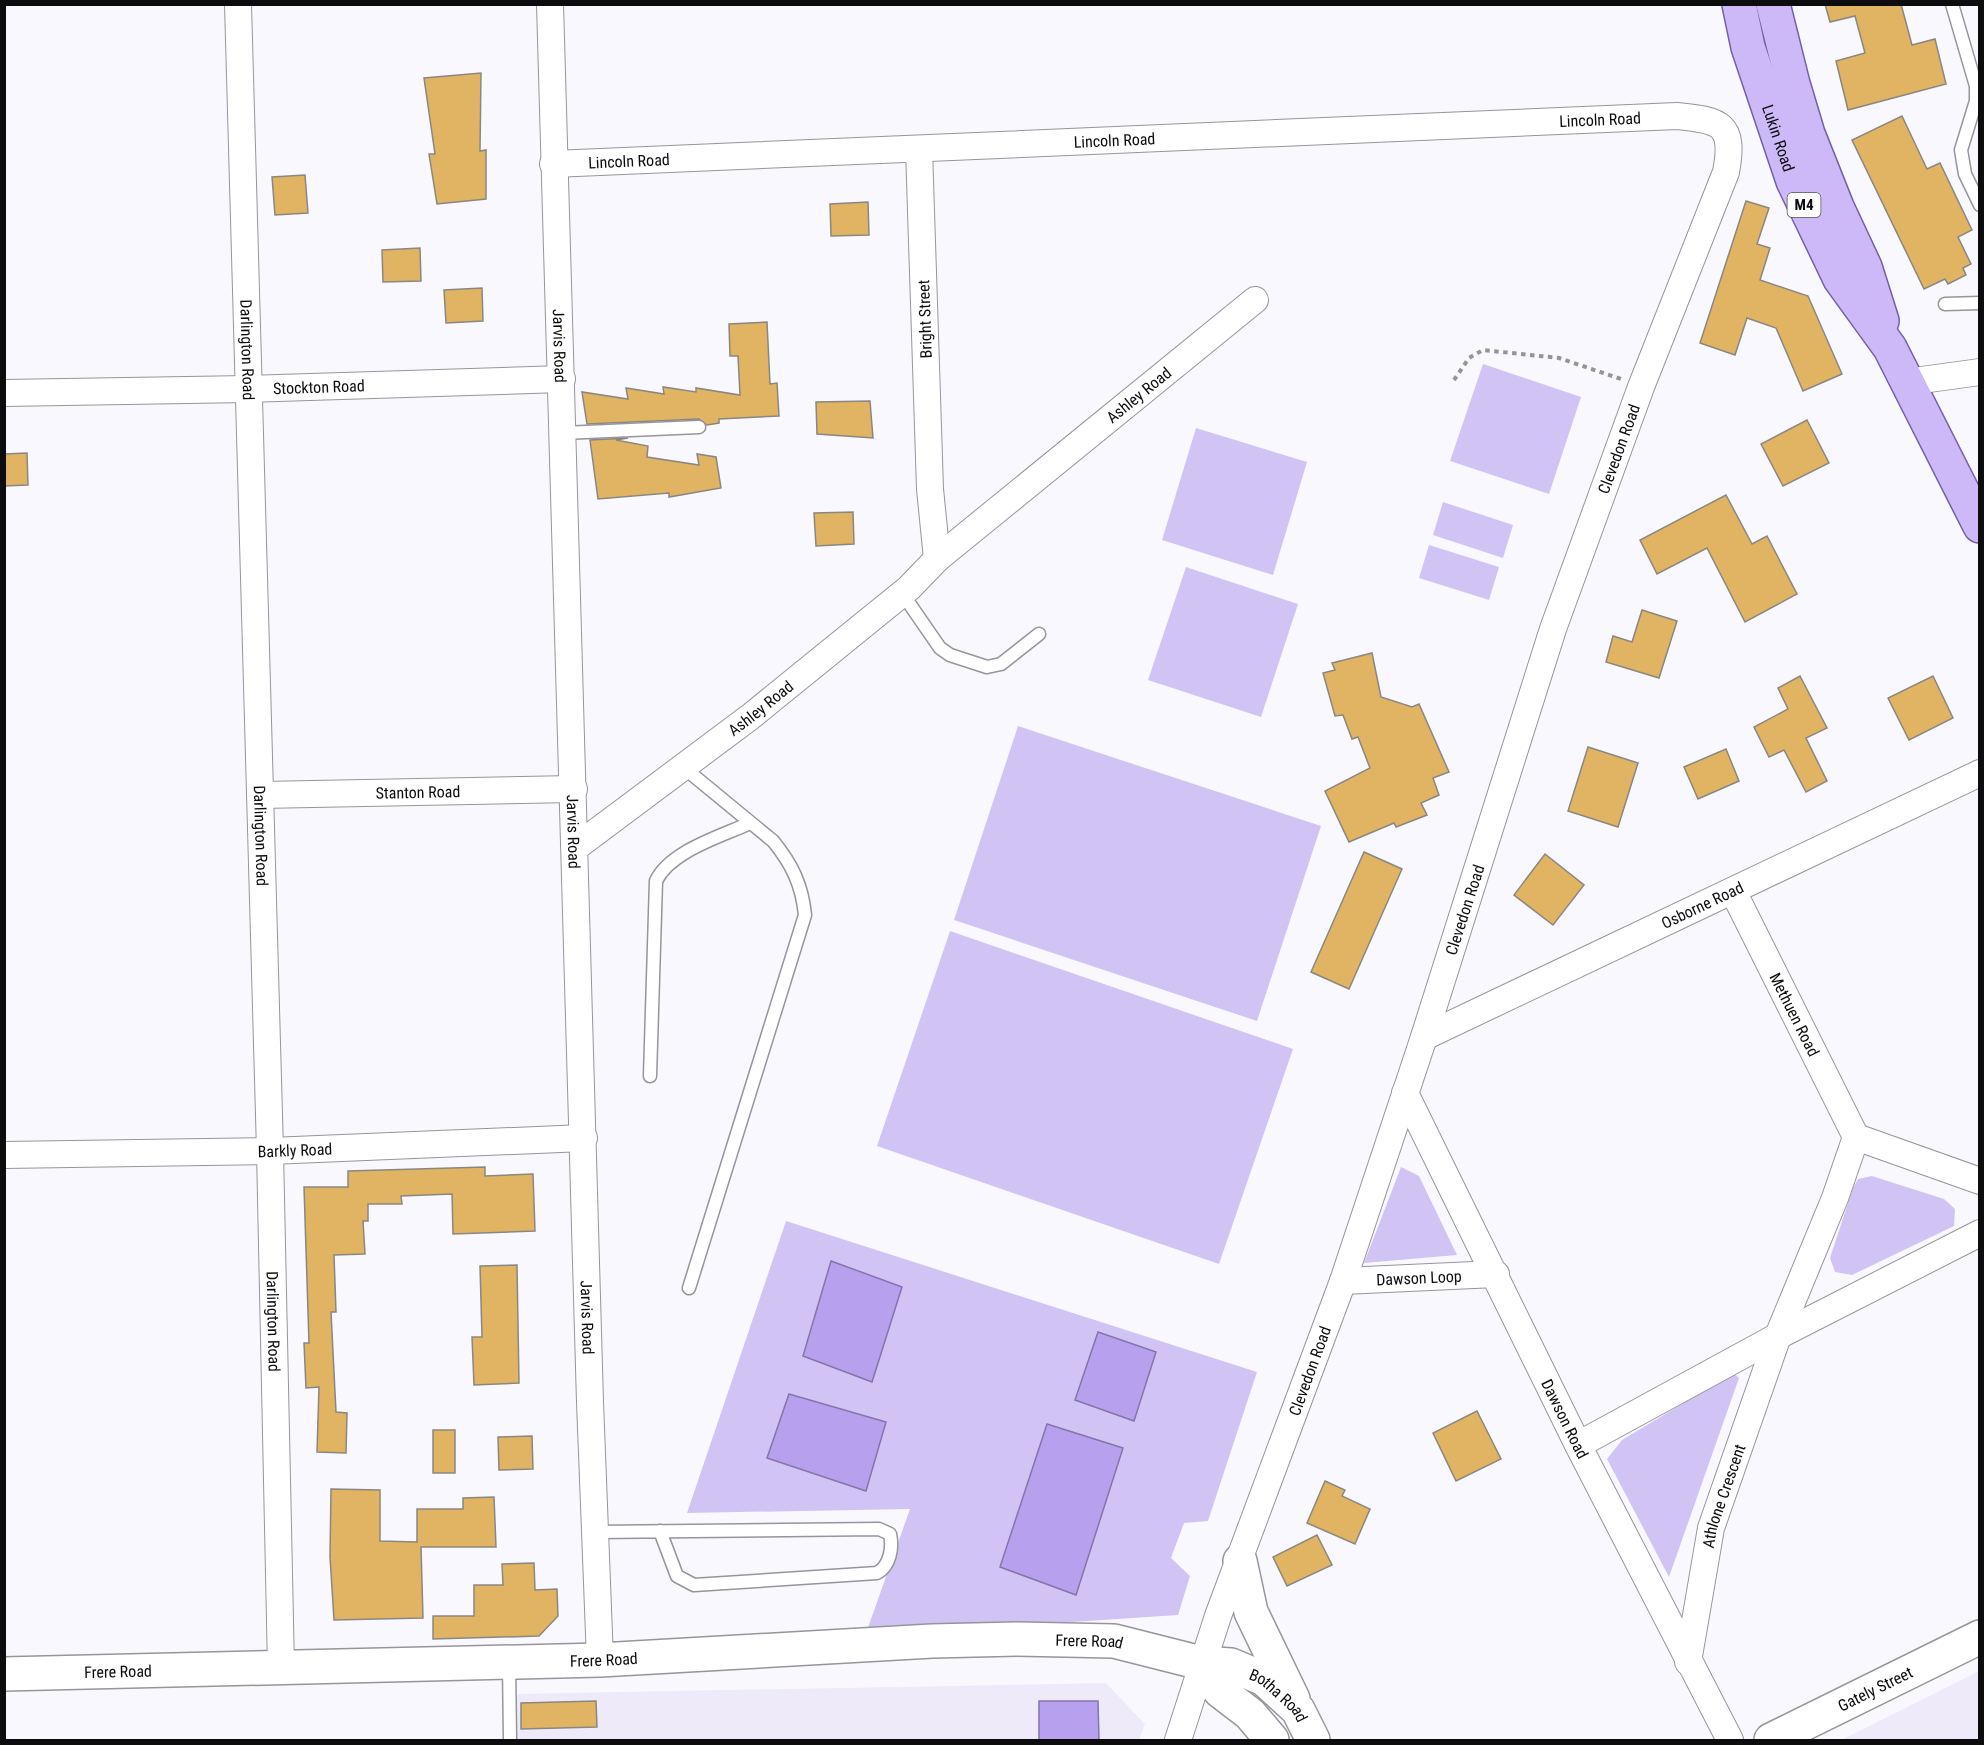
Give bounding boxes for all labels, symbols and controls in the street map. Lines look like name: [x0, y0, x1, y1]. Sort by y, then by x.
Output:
street label: Lukin Road: [1759, 102, 1799, 174]
street label: Lincoln Road: [1559, 108, 1641, 131]
street label: Lincoln Road: [1073, 129, 1156, 151]
street label: Lincoln Road: [588, 150, 670, 172]
road number: M4: [1788, 193, 1820, 217]
street label: Bright Street: [914, 279, 936, 359]
street label: Darlington Road: [237, 299, 259, 401]
street label: Jarvis Road: [549, 309, 570, 383]
street label: Ashley Road: [1102, 363, 1175, 427]
street label: Stockton Road: [273, 376, 365, 398]
street label: Clevedon Road: [1594, 402, 1644, 496]
street label: Ashley Road: [724, 676, 797, 740]
street label: Stanton Road: [375, 782, 460, 802]
street label: Darlington Road: [250, 785, 272, 886]
street label: Jarvis Road: [563, 794, 584, 869]
street label: Clevedon Road: [1441, 862, 1489, 958]
street label: Osborne Road: [1658, 877, 1746, 933]
street label: Methuen Road: [1766, 970, 1824, 1059]
street label: Barkly Road: [258, 1139, 333, 1161]
street label: Dawson Loop: [1376, 1266, 1462, 1289]
street label: Darlington Road: [263, 1271, 284, 1372]
street label: Jarvis Road: [577, 1280, 598, 1355]
street label: Clevedon Road: [1285, 1324, 1335, 1418]
street label: Dawson Road: [1538, 1376, 1593, 1462]
street label: Athlone Crescent: [1698, 1441, 1749, 1549]
street label: Frere Road: [1055, 1630, 1125, 1652]
street label: Frere Road: [570, 1648, 638, 1670]
street label: Frere Road: [84, 1661, 152, 1682]
street label: Gately Street: [1835, 1662, 1916, 1715]
street label: Botha Road: [1247, 1664, 1312, 1725]

